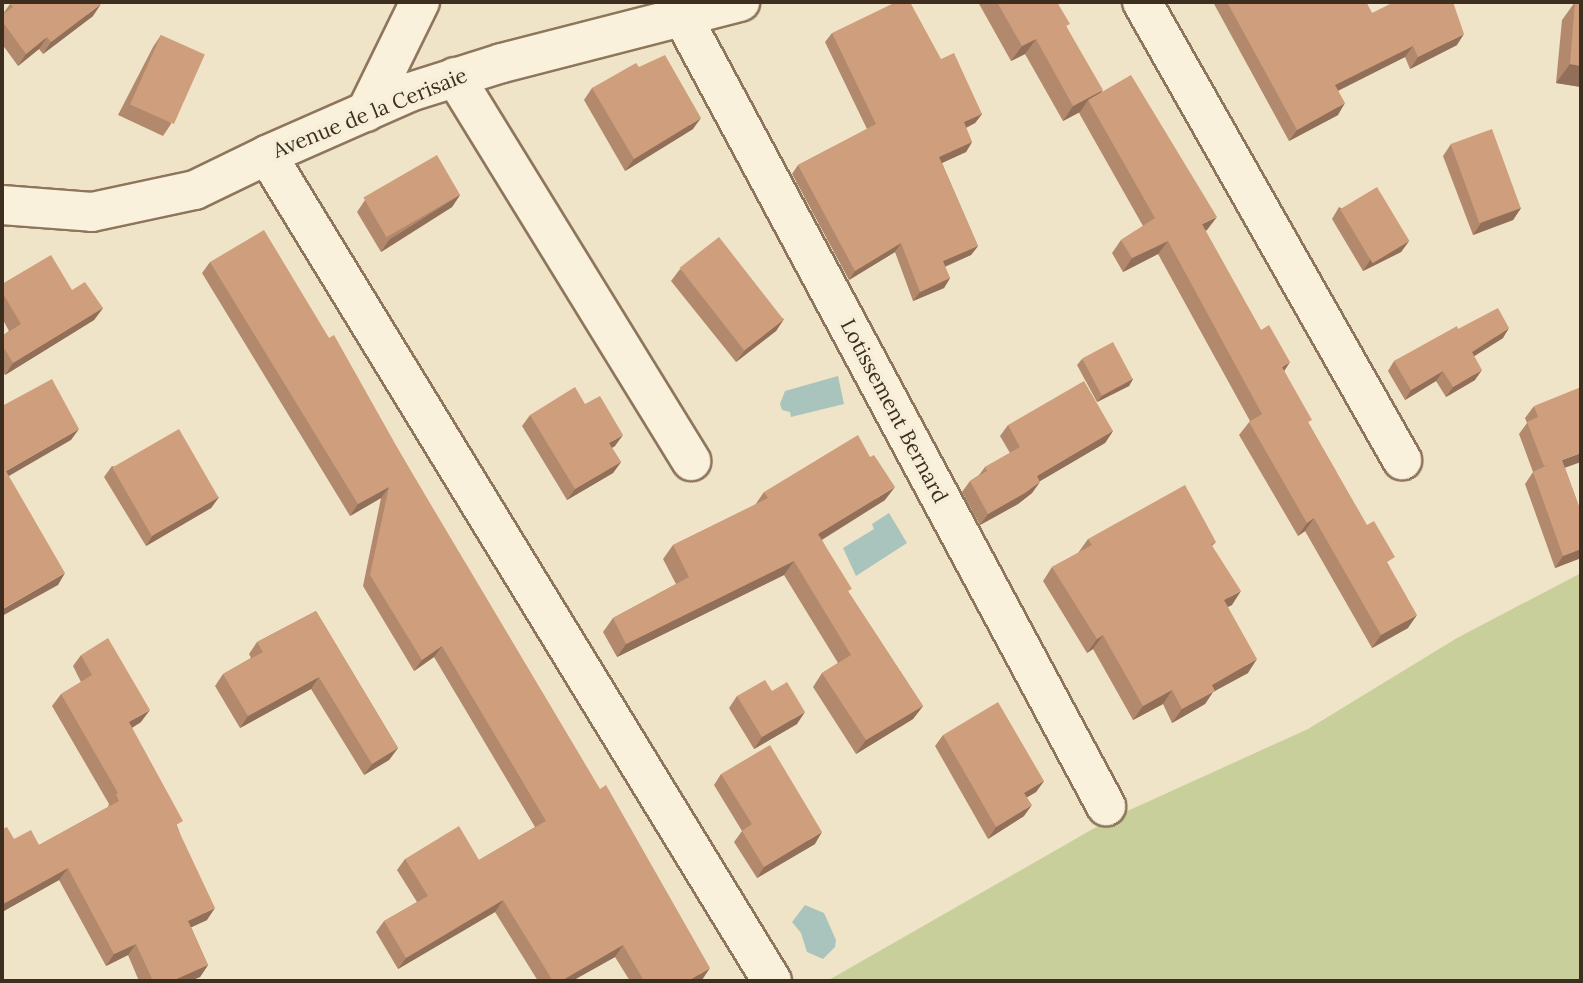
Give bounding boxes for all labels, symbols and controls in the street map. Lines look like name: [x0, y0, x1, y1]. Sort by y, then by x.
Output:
street label: Avenue de la Cerisaie: [269, 63, 471, 163]
street label: Lotissement Bernard: [835, 315, 953, 507]

